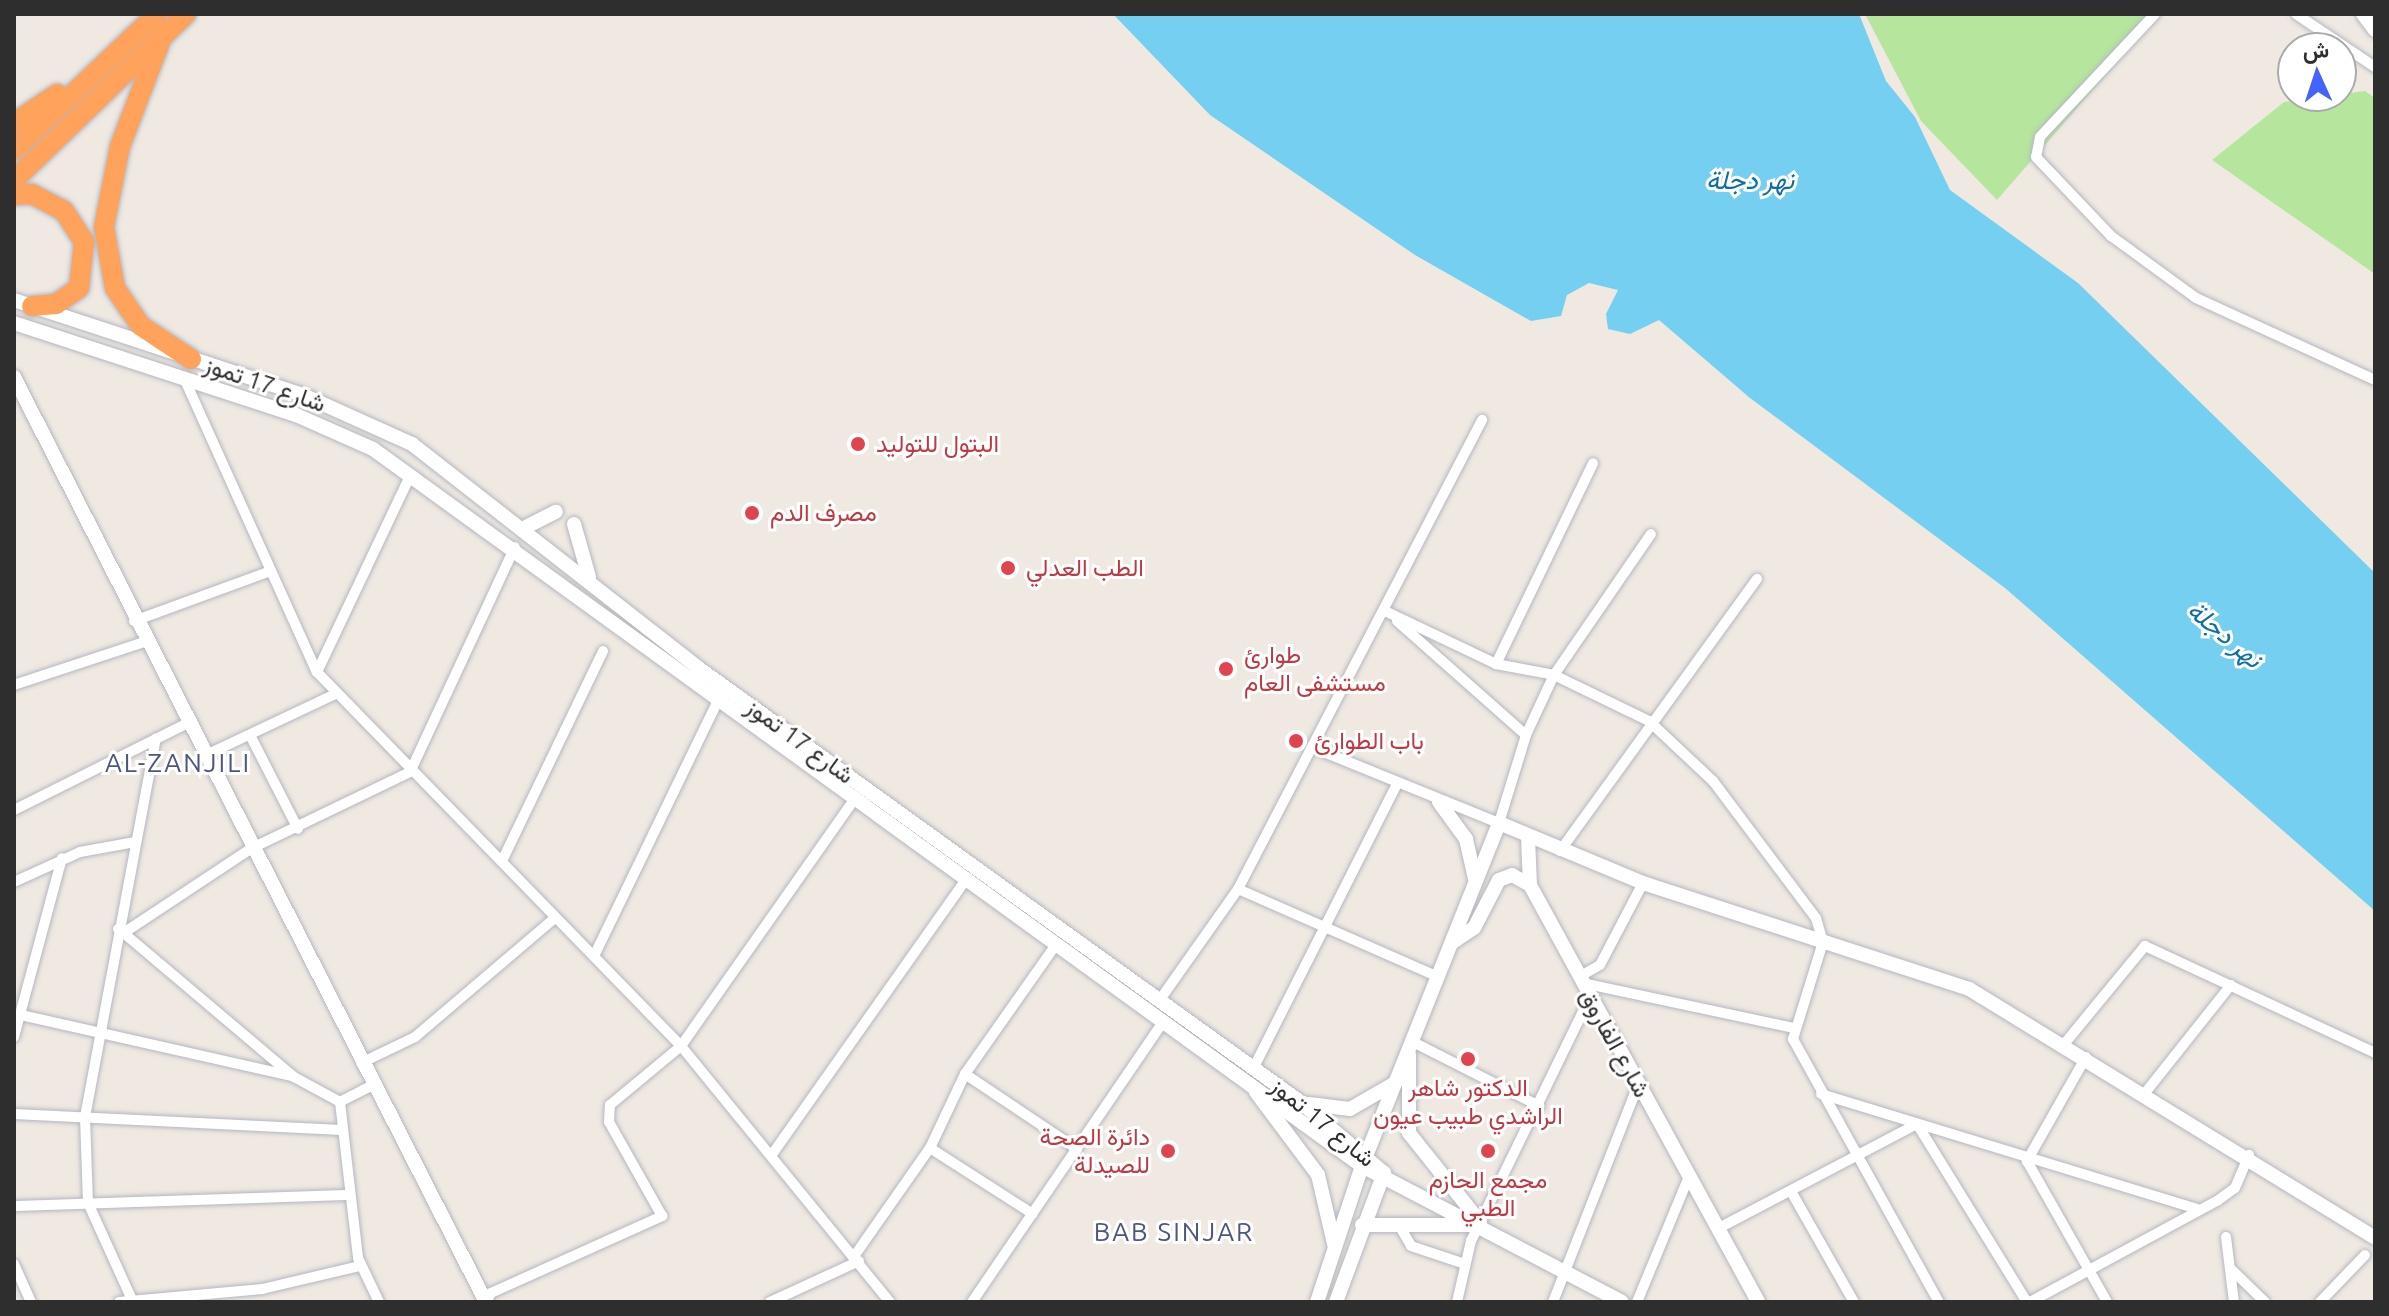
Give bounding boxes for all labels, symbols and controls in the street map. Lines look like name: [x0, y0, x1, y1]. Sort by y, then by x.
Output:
north arrow: [2277, 32, 2357, 112]
text: ش: [2302, 36, 2330, 63]
water label: نهر دجلة: [1706, 164, 1794, 196]
street label: شارع 17 تموز: [201, 350, 329, 418]
place label: البتول للتوليد: [876, 430, 999, 458]
marker: البتول للتوليد: [847, 433, 869, 455]
place label: مصرف الدم: [770, 499, 877, 527]
marker: مصرف الدم: [741, 502, 763, 524]
place label: الطب العدلي: [1026, 554, 1144, 582]
marker: الطب العدلي: [997, 557, 1019, 579]
water label: نهر دجلة: [2181, 594, 2269, 674]
place label: طوارئ مستشفى العام: [1244, 641, 1386, 697]
marker: طوارئ مستشفى العام: [1215, 658, 1237, 680]
street label: شارع 17 تموز: [740, 692, 860, 790]
place label: باب الطوارئ: [1314, 727, 1424, 755]
marker: باب الطوارئ: [1285, 730, 1307, 752]
district label: AL-ZANJILI: [105, 747, 251, 779]
street label: شارع الفاروق: [1573, 984, 1657, 1102]
marker: الدكتور شاهر الراشدي طبيب عيون: [1457, 1048, 1479, 1070]
street label: شارع 17 تموز: [1265, 1071, 1381, 1173]
place label: الدكتور شاهر الراشدي طبيب عيون: [1373, 1074, 1563, 1130]
place label: دائرة الصحة للصيدلة: [1040, 1123, 1150, 1179]
marker: دائرة الصحة للصيدلة: [1157, 1140, 1179, 1162]
marker: مجمع الحازم الطبي: [1477, 1140, 1499, 1162]
place label: مجمع الحازم الطبي: [1429, 1166, 1547, 1222]
district label: BAB SINJAR: [1094, 1216, 1254, 1248]

